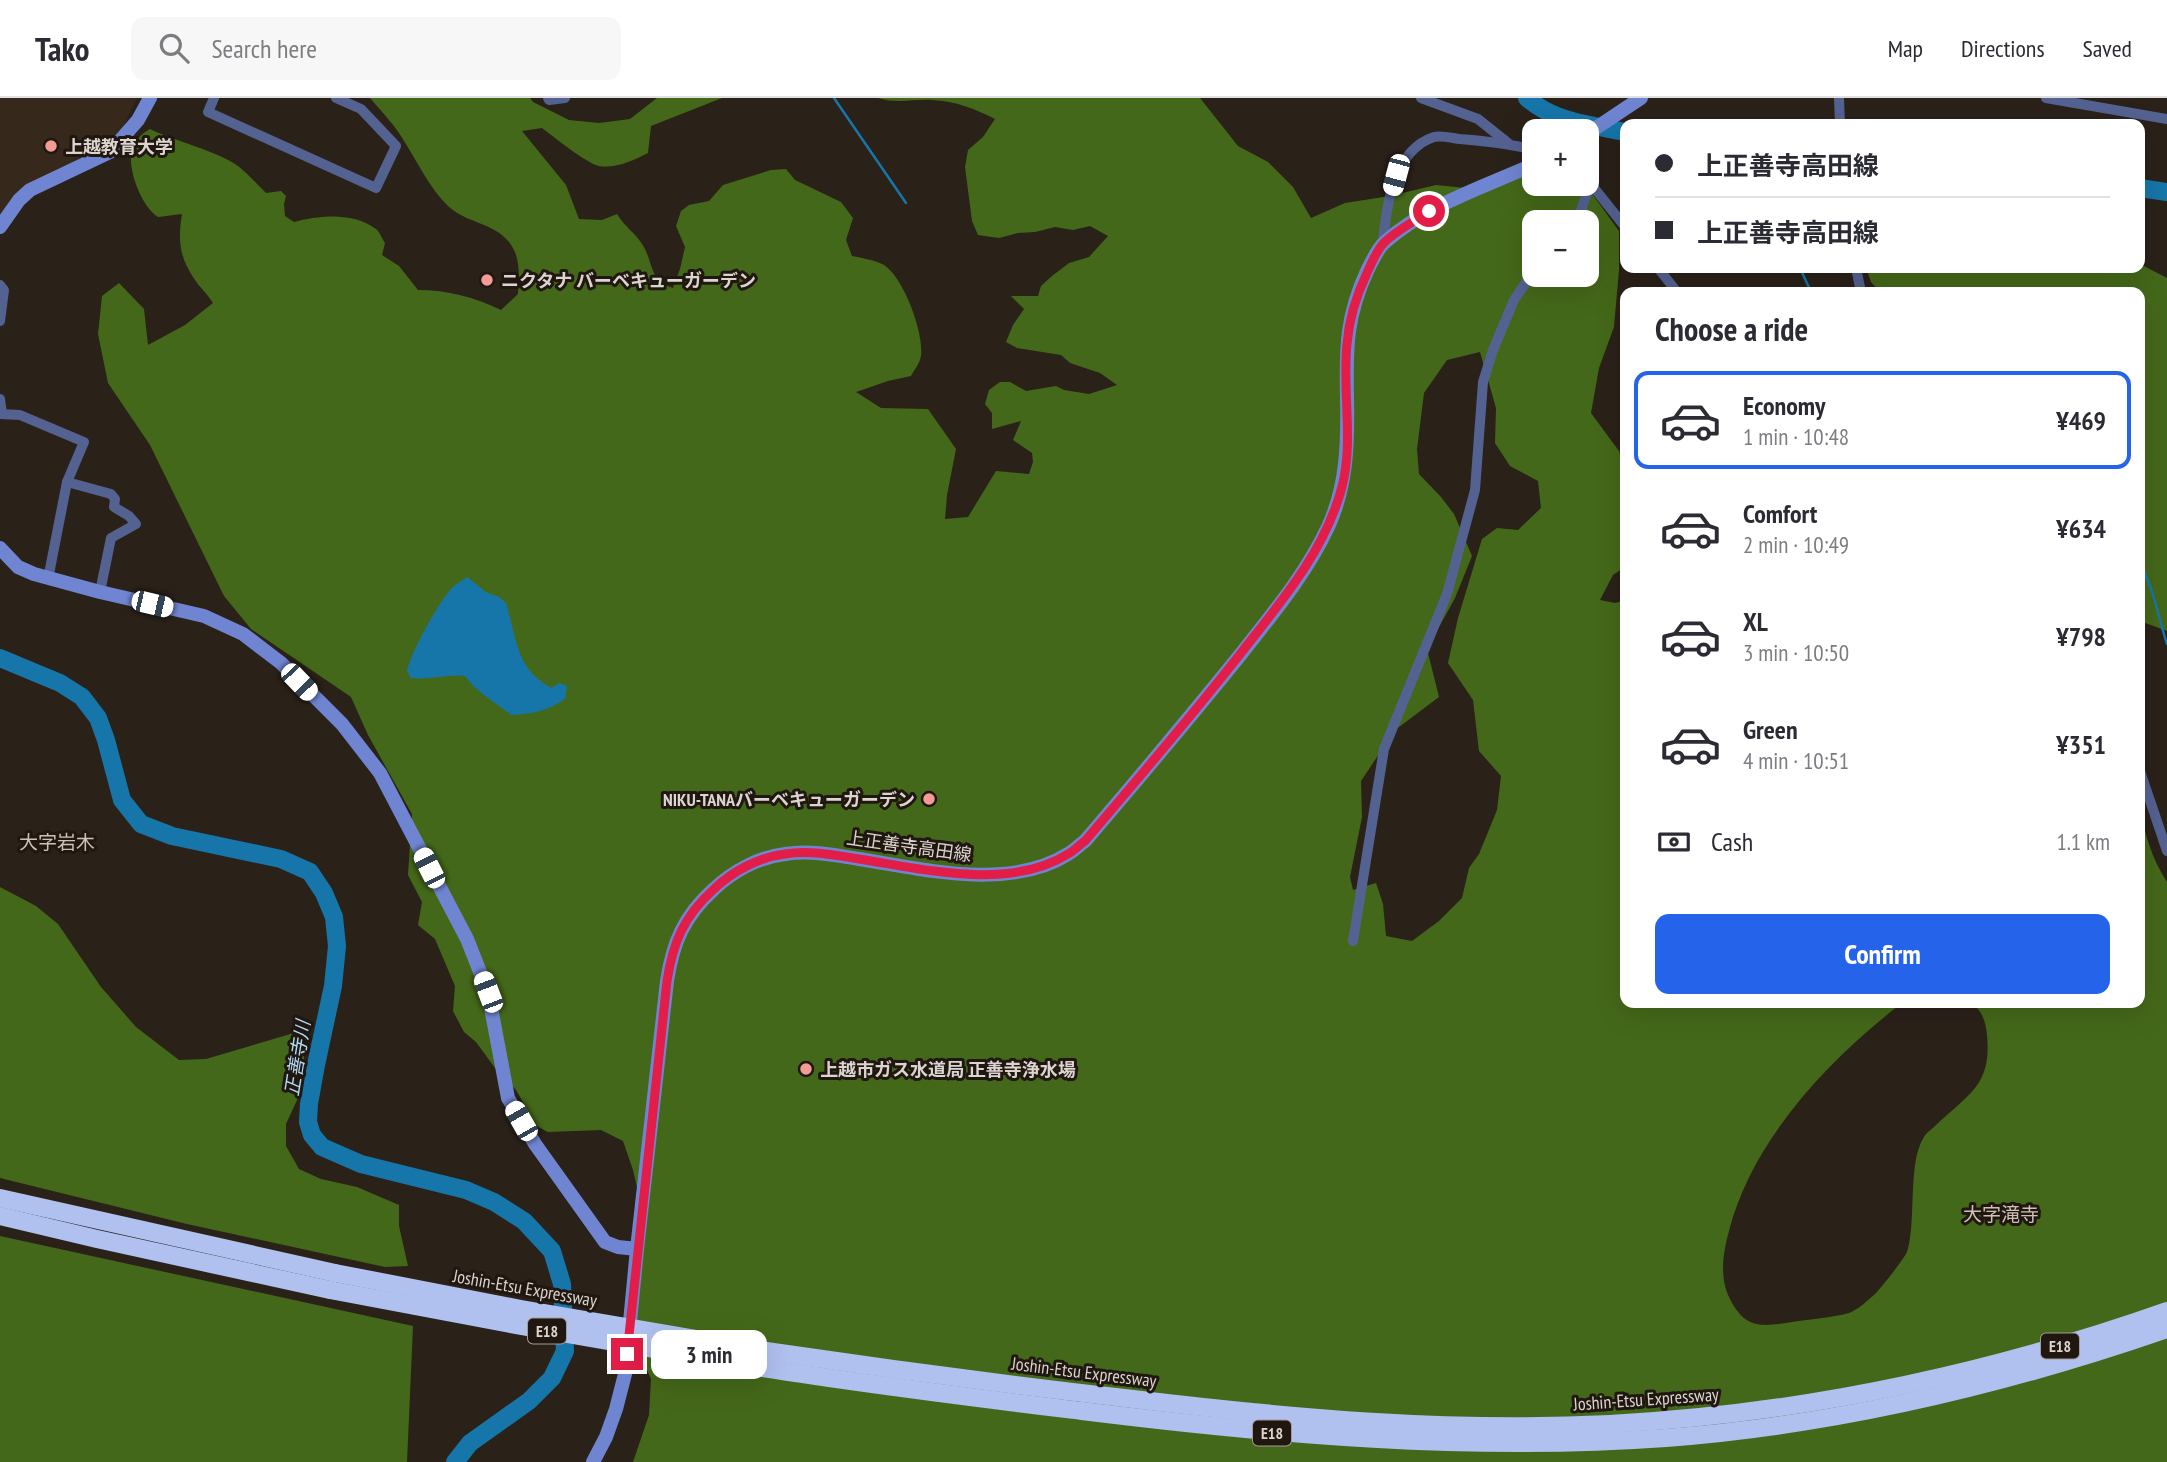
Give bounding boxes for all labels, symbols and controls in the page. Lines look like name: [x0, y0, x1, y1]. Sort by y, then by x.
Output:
search box: [131, 17, 621, 80]
text: Tako: [35, 27, 89, 70]
icon: search: [155, 29, 193, 67]
text: Search here: [211, 32, 317, 65]
text: Map: [1888, 33, 1923, 64]
text: Directions: [1961, 33, 2045, 64]
text: Saved: [2083, 33, 2132, 64]
map controls: [1522, 119, 1599, 287]
button: +: [1522, 119, 1599, 196]
place label: 上越教育大学: [65, 135, 173, 158]
marker: 上越教育大学: [43, 138, 59, 154]
text: 上正善寺高田線: [1697, 149, 1879, 182]
car: [1381, 152, 1412, 198]
route start: [1413, 195, 1445, 227]
button: −: [1522, 210, 1599, 287]
text: 上正善寺高田線: [1697, 216, 1879, 249]
place label: ニクタナ バーベキューガーデン: [501, 269, 756, 292]
marker: ニクタナ バーベキューガーデン: [479, 272, 495, 288]
text: Choose a ride: [1655, 308, 1808, 350]
icon: car: [1659, 389, 1722, 452]
text: Economy: [1743, 389, 1825, 422]
text: ¥469: [2056, 404, 2106, 437]
text: 1 min · 10:48: [1743, 422, 1849, 451]
icon: car: [1659, 497, 1722, 560]
text: Comfort: [1743, 497, 1817, 530]
text: ¥634: [2056, 512, 2106, 545]
text: 2 min · 10:49: [1743, 530, 1849, 559]
car: [130, 589, 175, 619]
icon: car: [1659, 605, 1722, 668]
text: XL: [1743, 605, 1768, 638]
text: ¥798: [2056, 620, 2106, 653]
text: 3 min · 10:50: [1743, 638, 1849, 667]
car: [277, 660, 322, 704]
icon: car: [1659, 713, 1722, 776]
text: Green: [1743, 713, 1798, 746]
text: ¥351: [2056, 728, 2106, 761]
text: 4 min · 10:51: [1743, 746, 1849, 775]
place label: NIKU-TANAバーベキューガーデン: [663, 788, 915, 811]
marker: NIKU-TANAバーベキューガーデン: [921, 791, 937, 807]
icon: cash: [1655, 823, 1693, 861]
text: Cash: [1711, 825, 1753, 858]
street label: 上正善寺高田線: [845, 826, 973, 866]
text: 1.1 km: [2056, 827, 2110, 856]
district label: 大字岩木: [19, 830, 95, 854]
car: [411, 845, 448, 891]
button: Confirm: [1655, 914, 2110, 994]
car: [471, 969, 506, 1015]
water label: 正善寺川: [279, 1017, 315, 1097]
place label: 上越市ガス水道局 正善寺浄水場: [820, 1058, 1076, 1081]
marker: 上越市ガス水道局 正善寺浄水場: [798, 1061, 814, 1077]
car: [502, 1098, 541, 1144]
district label: 大字滝寺: [1963, 1202, 2039, 1226]
street label: Joshin-Etsu Expressway: [450, 1264, 599, 1312]
road number: E18: [528, 1318, 566, 1344]
callout: 3 min: [652, 1330, 767, 1378]
road number: E18: [2041, 1334, 2079, 1358]
route end: [611, 1338, 643, 1370]
text: 3 min: [686, 1340, 732, 1369]
street label: Joshin-Etsu Expressway: [1009, 1352, 1158, 1392]
street label: Joshin-Etsu Expressway: [1572, 1382, 1720, 1416]
road number: E18: [1253, 1420, 1291, 1446]

